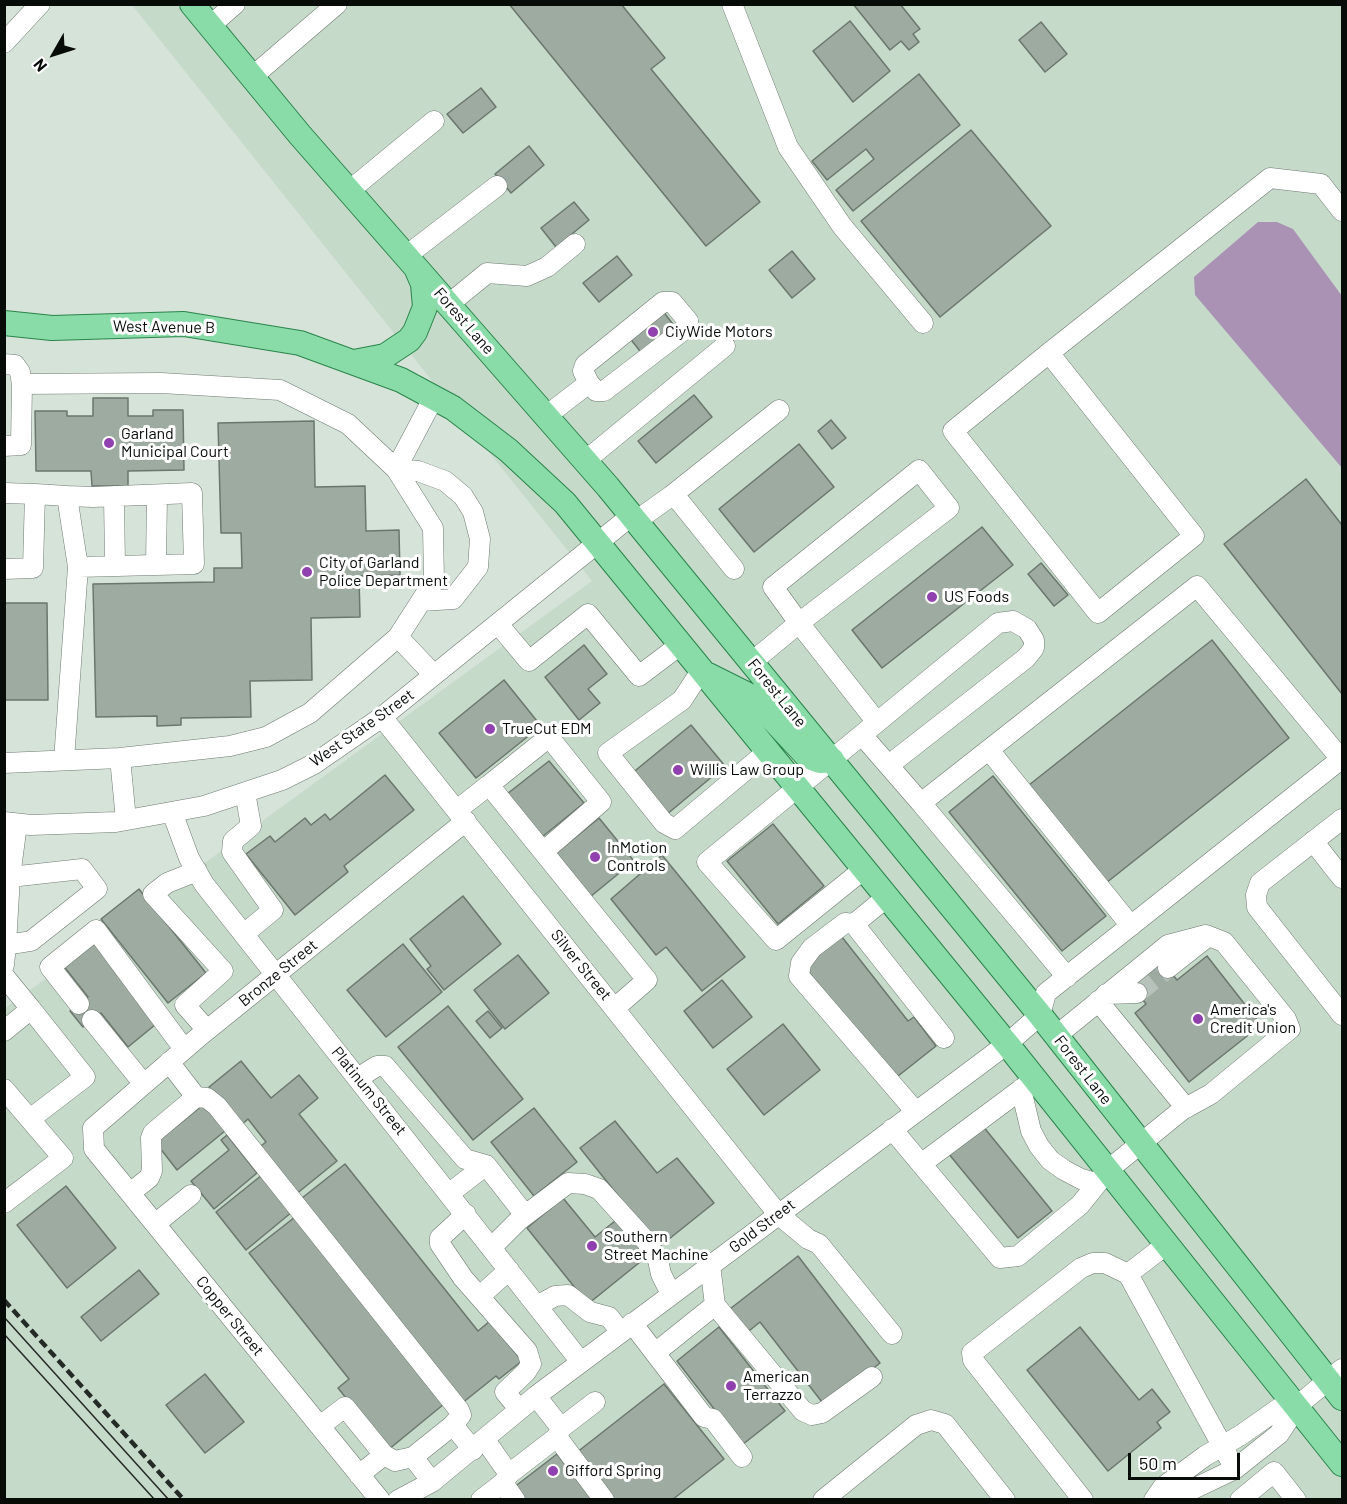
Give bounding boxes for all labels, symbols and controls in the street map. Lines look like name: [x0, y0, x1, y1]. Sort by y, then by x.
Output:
north arrow: [24, 24, 84, 84]
text: N: [29, 56, 50, 76]
street label: Forest Lane: [430, 284, 498, 358]
street label: West Avenue B: [113, 317, 215, 337]
place label: CiyWide Motors: [665, 322, 773, 342]
marker: CiyWide Motors: [646, 325, 660, 339]
place label: Garland Municipal Court: [121, 424, 229, 462]
marker: Garland Municipal Court: [102, 436, 116, 450]
place label: City of Garland Police Department: [319, 553, 448, 591]
marker: City of Garland Police Department: [300, 565, 314, 579]
place label: US Foods: [944, 587, 1009, 607]
marker: US Foods: [925, 590, 939, 604]
street label: Forest Lane: [744, 655, 810, 731]
street label: West State Street: [306, 685, 418, 771]
place label: TrueCut EDM: [502, 719, 592, 739]
marker: TrueCut EDM: [483, 722, 497, 736]
place label: Willis Law Group: [690, 760, 804, 780]
marker: Willis Law Group: [671, 763, 685, 777]
place label: InMotion Controls: [607, 838, 667, 876]
marker: InMotion Controls: [588, 850, 602, 864]
street label: Silver Street: [547, 926, 615, 1004]
street label: Bronze Street: [235, 935, 321, 1011]
place label: America's Credit Union: [1210, 1000, 1296, 1038]
marker: America's Credit Union: [1191, 1012, 1205, 1026]
street label: Forest Lane: [1050, 1032, 1116, 1108]
street label: Platinum Street: [327, 1043, 411, 1139]
street label: Gold Street: [725, 1195, 799, 1257]
place label: Southern Street Machine: [604, 1227, 709, 1265]
marker: Southern Street Machine: [585, 1239, 599, 1253]
street label: Copper Street: [192, 1272, 268, 1360]
place label: American Terrazzo: [743, 1367, 809, 1405]
marker: American Terrazzo: [724, 1379, 738, 1393]
scale bar: [1131, 1441, 1244, 1479]
text: 50 m: [1139, 1452, 1177, 1474]
place label: Gifford Spring: [565, 1461, 661, 1481]
marker: Gifford Spring: [546, 1464, 560, 1478]

